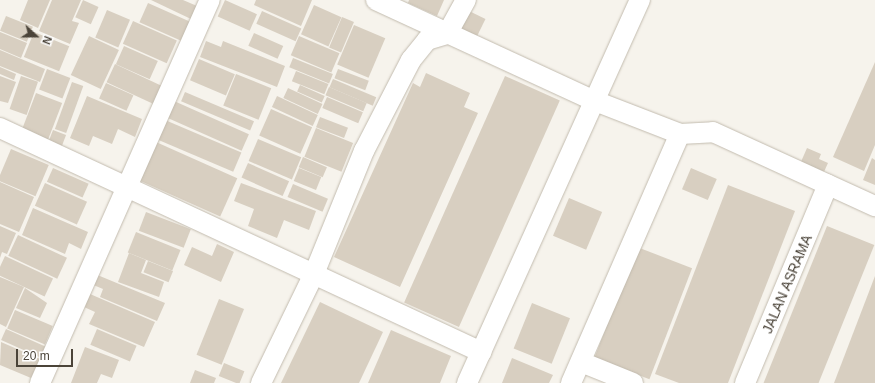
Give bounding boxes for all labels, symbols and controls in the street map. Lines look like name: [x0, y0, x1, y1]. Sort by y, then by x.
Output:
north arrow: [16, 16, 56, 56]
text: N: [40, 34, 54, 46]
street label: JALAN ASRAMA: [758, 232, 816, 336]
scale bar: [18, 341, 75, 367]
text: 20 m: [23, 349, 50, 363]

